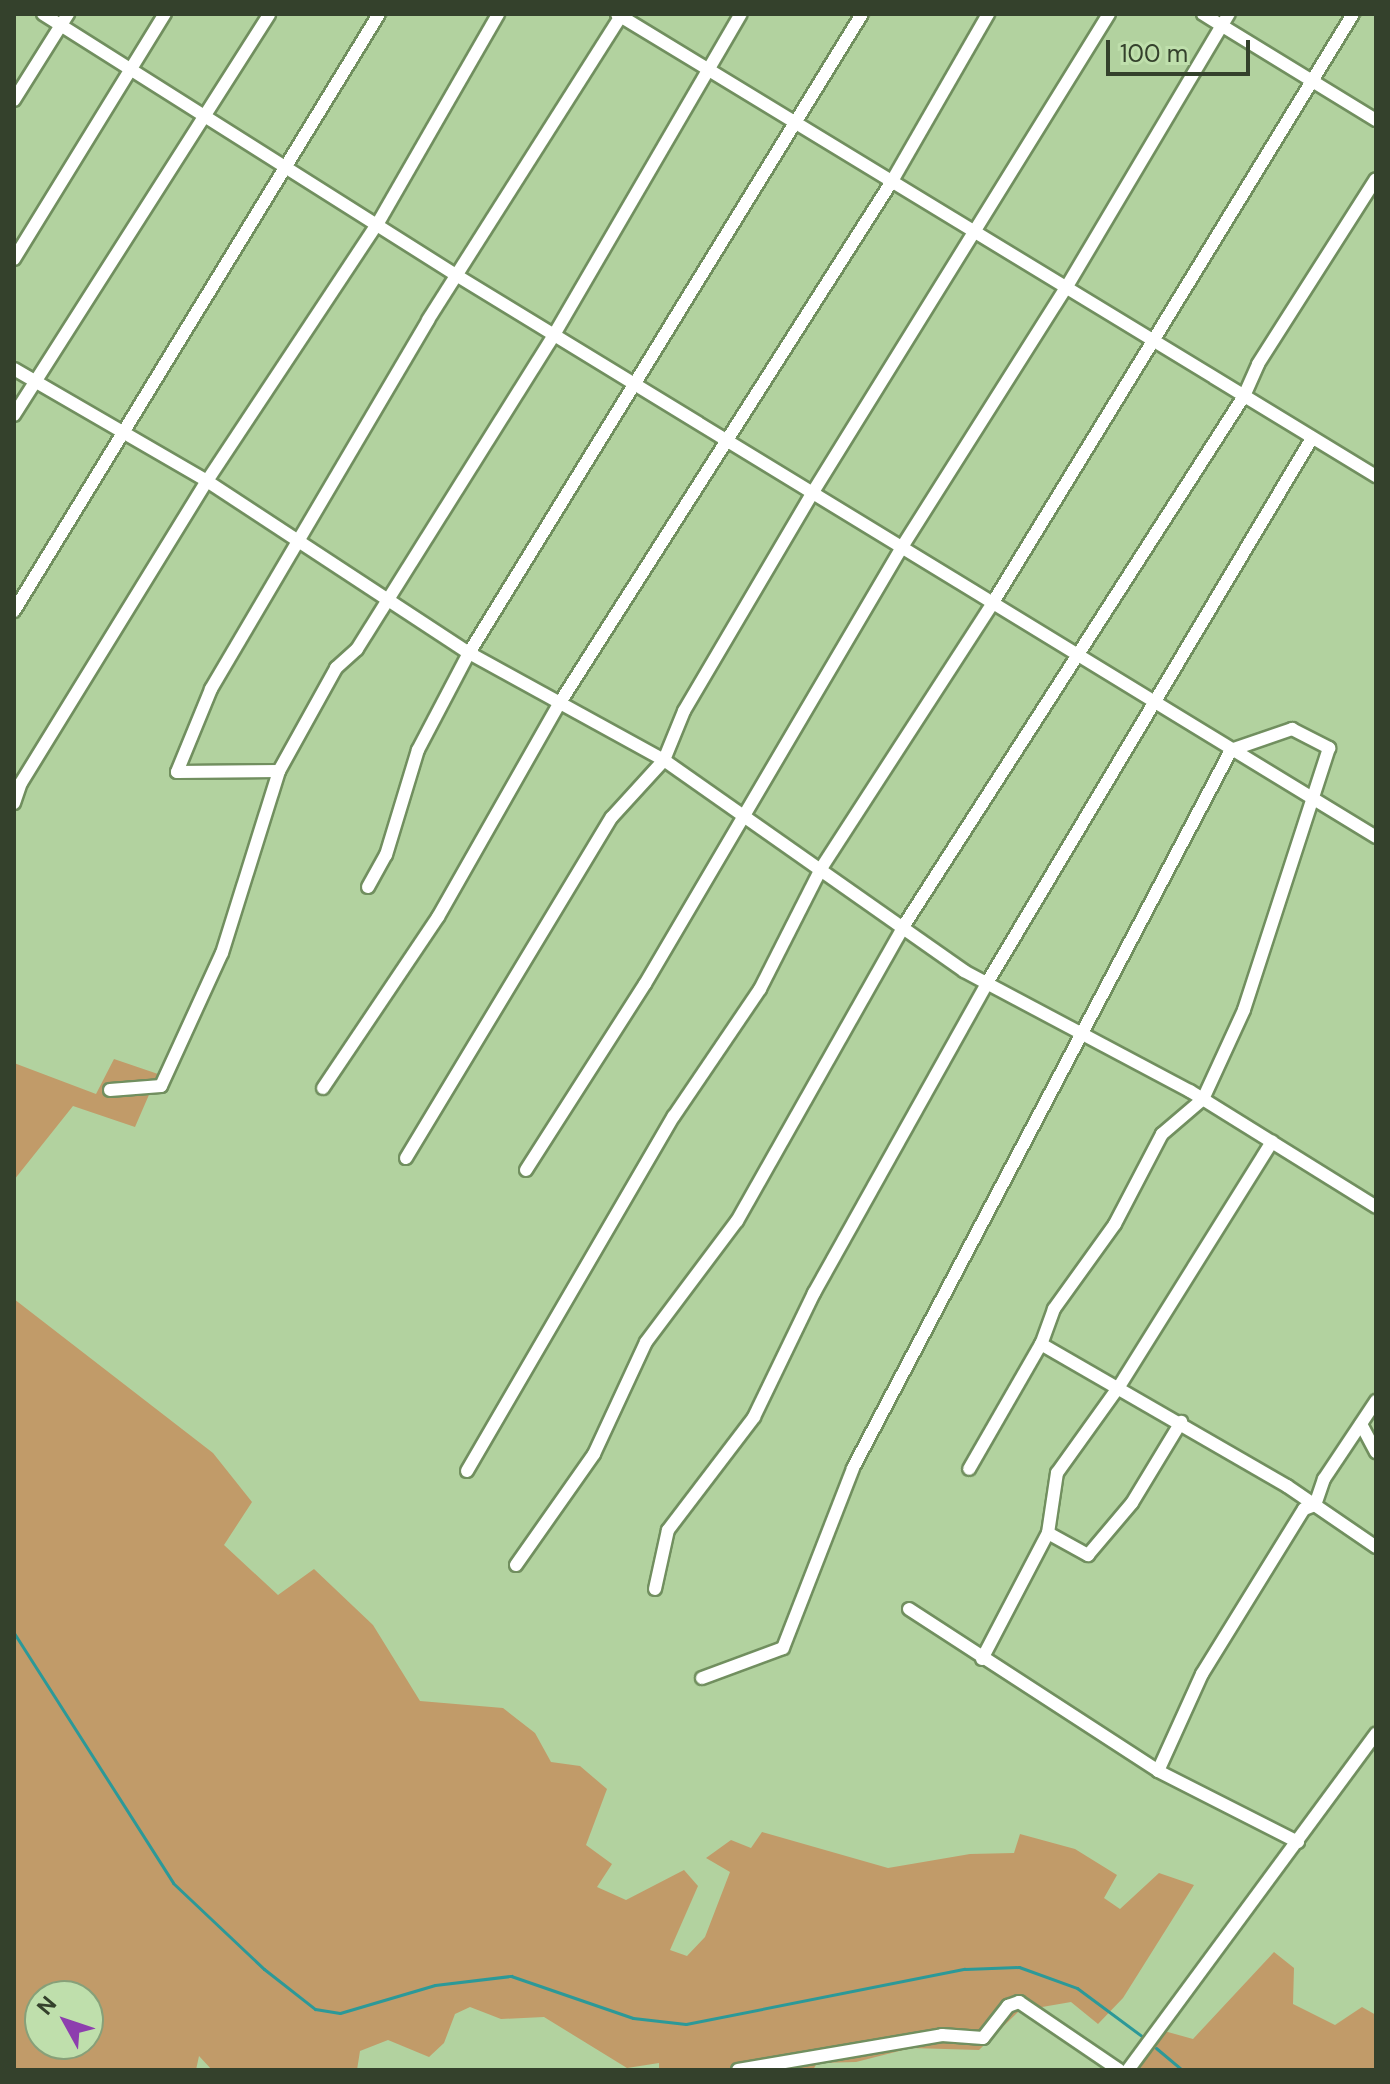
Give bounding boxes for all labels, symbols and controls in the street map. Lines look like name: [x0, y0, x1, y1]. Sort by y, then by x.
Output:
scale bar: [1110, 24, 1254, 74]
text: 100 m: [1120, 38, 1188, 69]
north arrow: [24, 1980, 104, 2060]
text: N: [30, 1990, 63, 2021]

